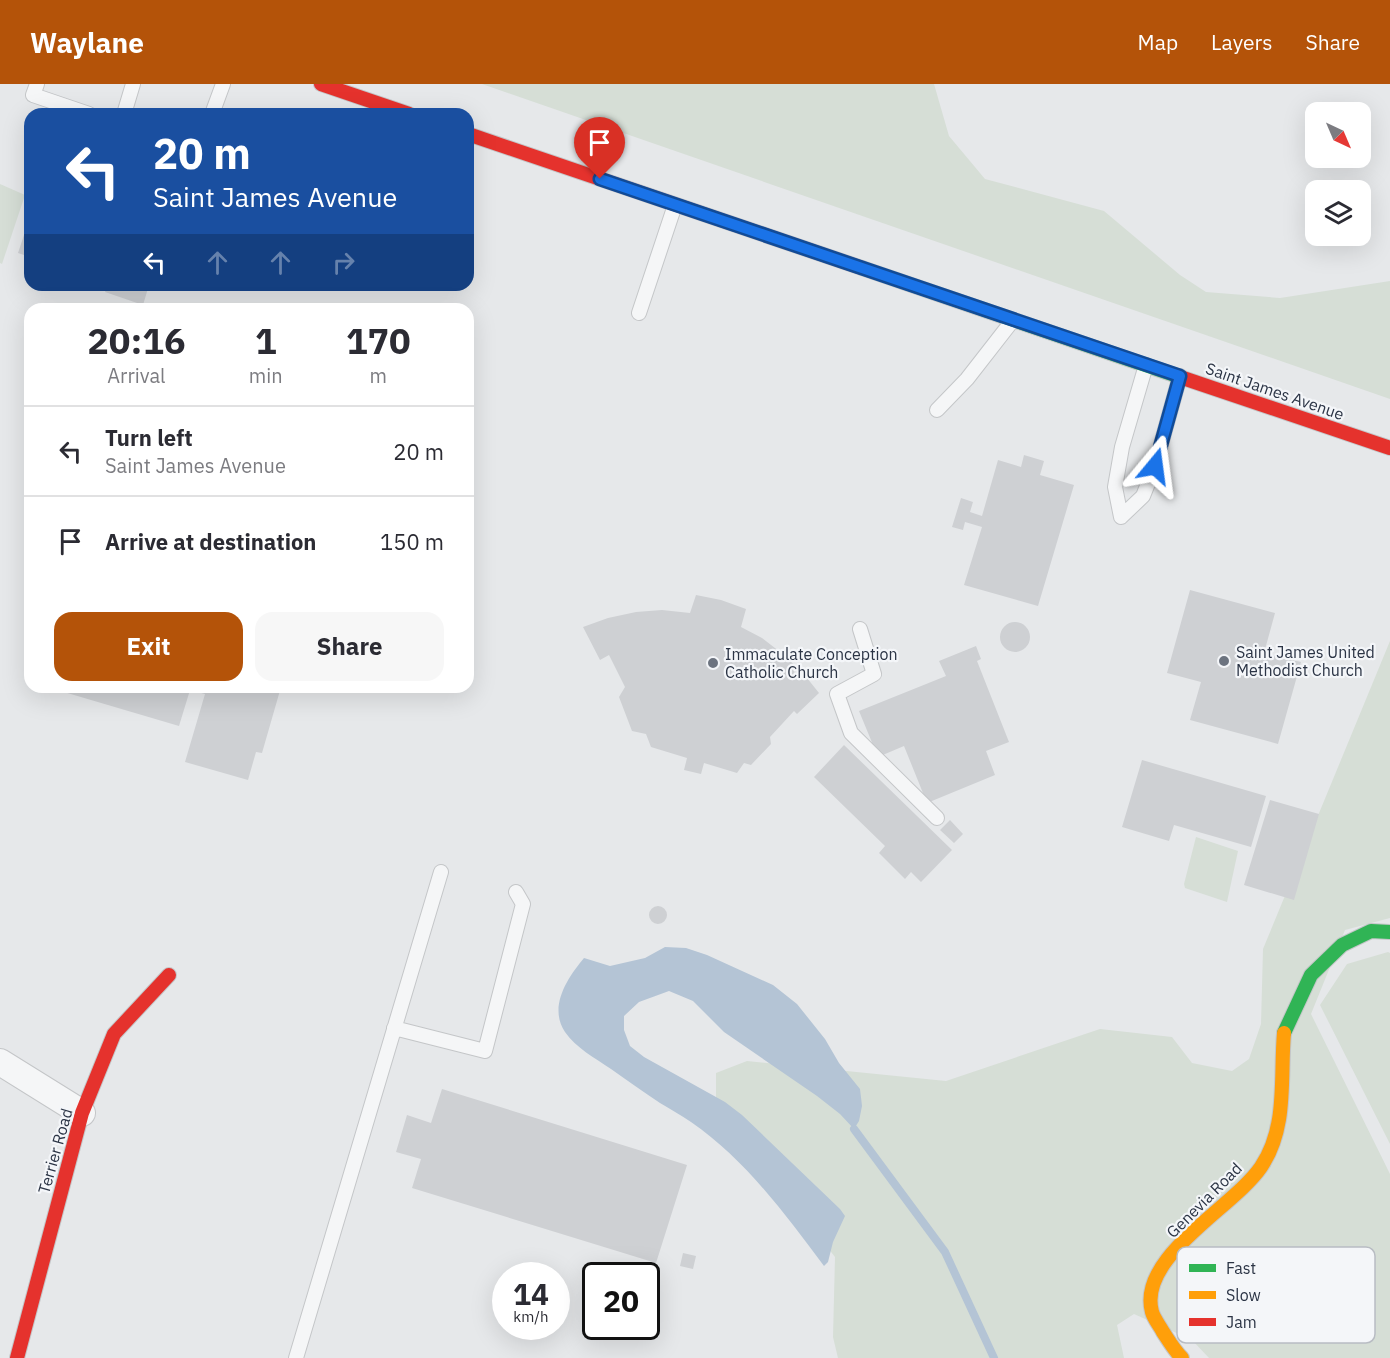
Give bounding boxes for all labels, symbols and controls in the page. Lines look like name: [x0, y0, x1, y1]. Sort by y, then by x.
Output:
text: Waylane: [30, 24, 144, 61]
text: Map: [1138, 28, 1178, 56]
text: Layers: [1211, 28, 1273, 56]
text: Share: [1306, 28, 1360, 56]
north arrow: [1305, 102, 1371, 168]
map controls: [1305, 102, 1371, 246]
pin: [574, 117, 625, 179]
text: 20 m: [153, 126, 251, 181]
icon: arrive: [583, 126, 616, 159]
icon: left: [54, 132, 132, 210]
text: Saint James Avenue: [153, 179, 397, 214]
button: layers: [1305, 180, 1371, 246]
icon: left: [138, 246, 171, 279]
icon: ahead: [201, 246, 234, 279]
icon: ahead: [264, 246, 297, 279]
icon: right: [327, 246, 360, 279]
text: 20:16: [87, 317, 186, 364]
text: 1: [255, 317, 277, 364]
text: 170: [346, 317, 411, 364]
street label: Saint James Avenue: [1203, 358, 1347, 424]
text: Arrival: [107, 362, 166, 389]
text: min: [249, 362, 283, 389]
text: m: [370, 362, 387, 389]
text: Turn left: [105, 423, 193, 452]
position arrow: [1123, 434, 1187, 498]
icon: left: [54, 435, 87, 468]
text: 20 m: [393, 437, 444, 466]
text: Saint James Avenue: [105, 452, 286, 479]
icon: arrive: [54, 525, 87, 558]
text: Arrive at destination: [105, 527, 316, 556]
text: 150 m: [380, 527, 444, 556]
button: Exit: [54, 612, 243, 681]
button: Share: [255, 612, 444, 681]
place label: Saint James United Methodist Church: [1236, 642, 1375, 680]
place label: Immaculate Conception Catholic Church: [725, 644, 898, 682]
marker: Saint James United Methodist Church: [1217, 654, 1231, 668]
marker: Immaculate Conception Catholic Church: [706, 656, 720, 670]
street label: Terrier Road: [33, 1106, 77, 1196]
street label: Genevia Road: [1162, 1158, 1246, 1242]
legend: [1177, 1247, 1375, 1343]
text: Fast: [1226, 1258, 1256, 1278]
speed limit sign: 20: [582, 1262, 660, 1340]
text: 14: [513, 1274, 549, 1313]
text: Slow: [1226, 1285, 1261, 1305]
text: km/h: [513, 1307, 549, 1326]
text: Jam: [1226, 1312, 1257, 1332]

